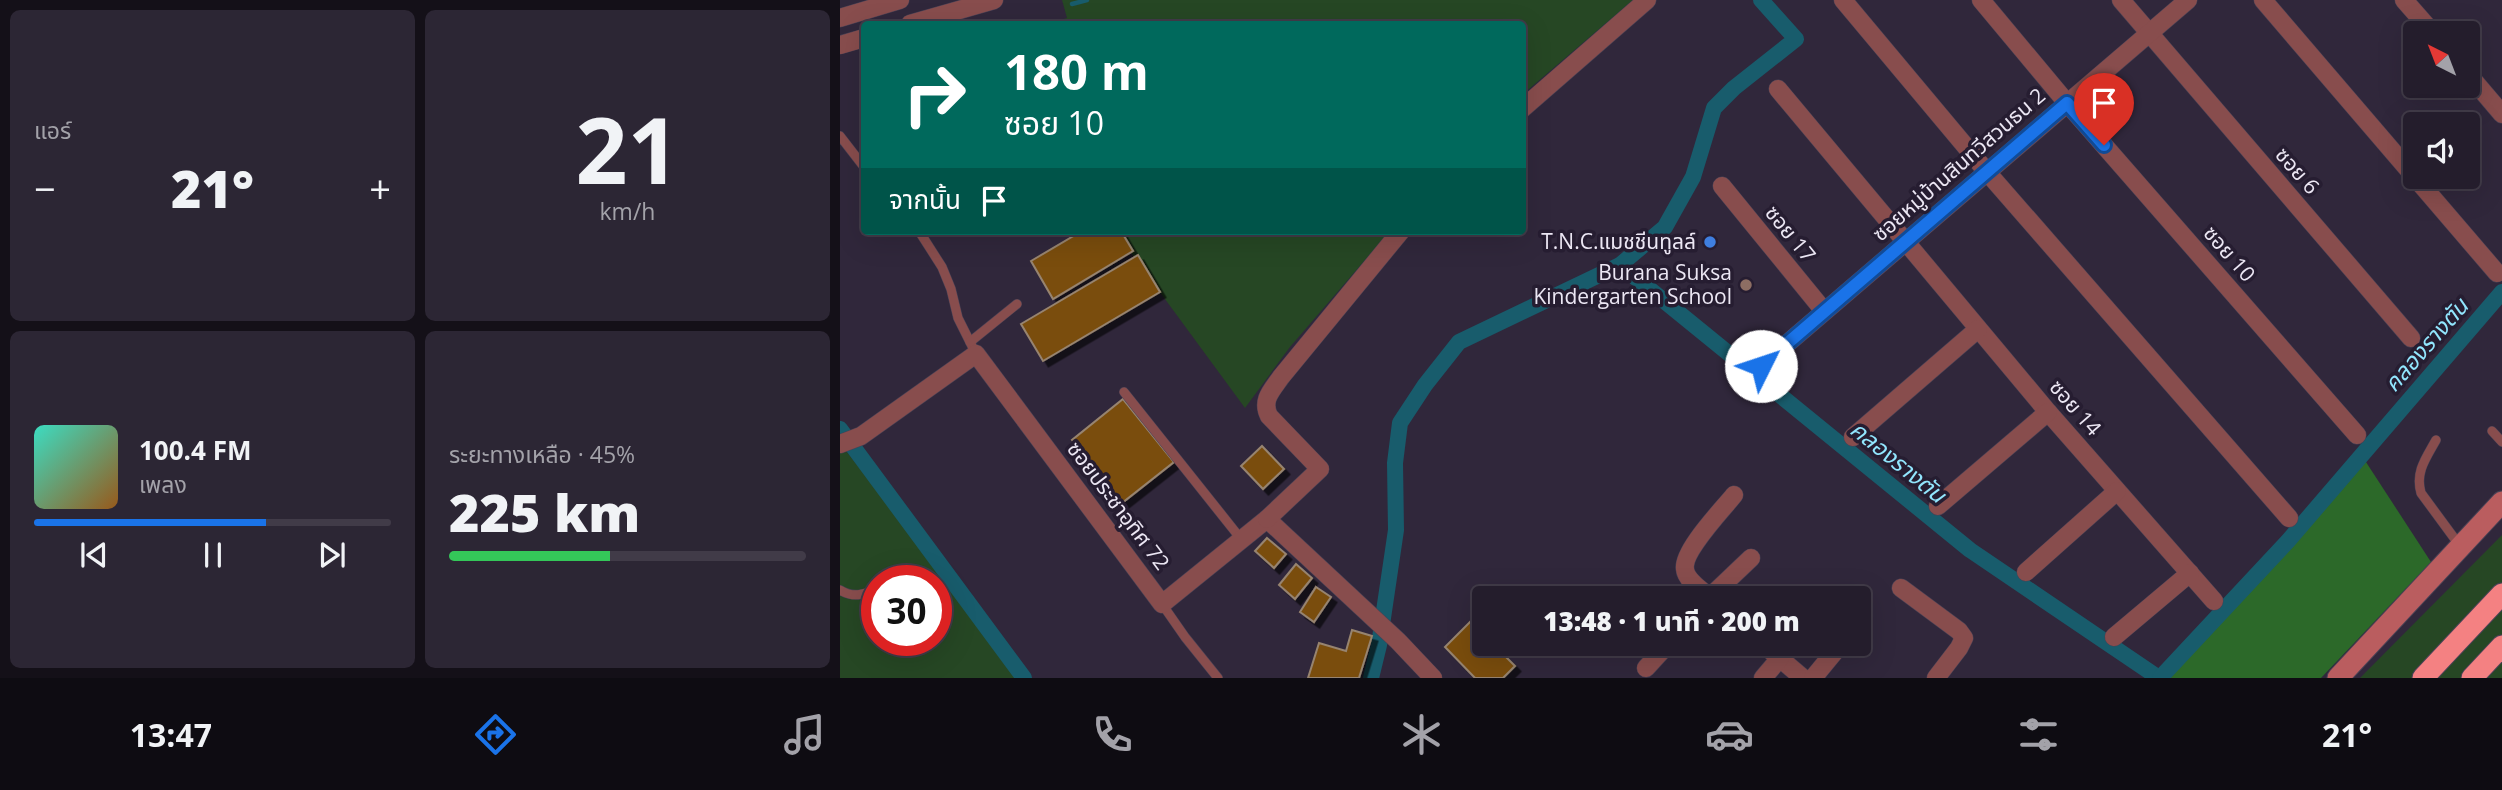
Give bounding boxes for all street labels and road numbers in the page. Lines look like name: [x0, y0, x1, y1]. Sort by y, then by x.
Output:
street label: ซอยหมู่บ้านสินทวีสวนธน 2: [1866, 81, 2051, 247]
street label: ซอย 6: [2270, 141, 2326, 200]
street label: ซอย 17: [1759, 199, 1822, 268]
street label: ซอย 10: [2198, 219, 2262, 287]
street label: ซอย 14: [2044, 373, 2108, 441]
street label: ซอยประชาอุทิศ 72: [1061, 436, 1176, 575]

